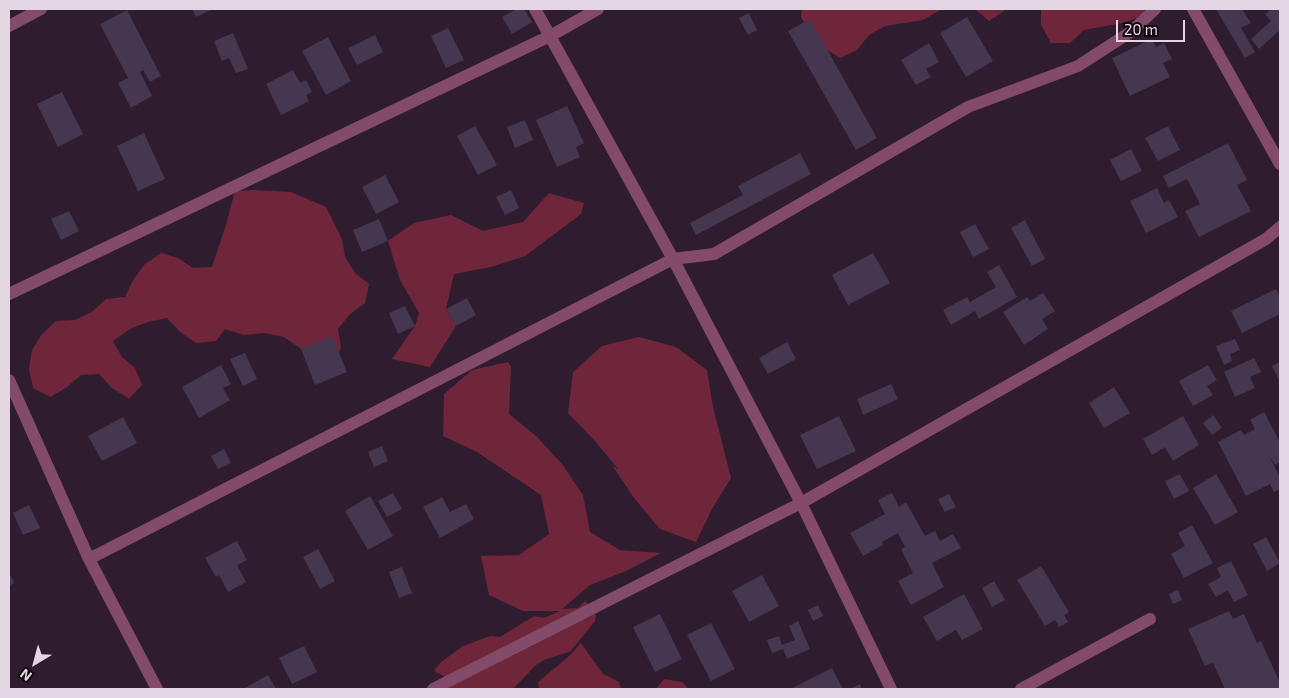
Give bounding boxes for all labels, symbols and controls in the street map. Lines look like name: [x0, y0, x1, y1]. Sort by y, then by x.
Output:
scale bar: [1119, 10, 1188, 42]
text: 20 m: [1124, 20, 1158, 38]
north arrow: [10, 638, 60, 688]
text: N: [17, 666, 35, 685]

